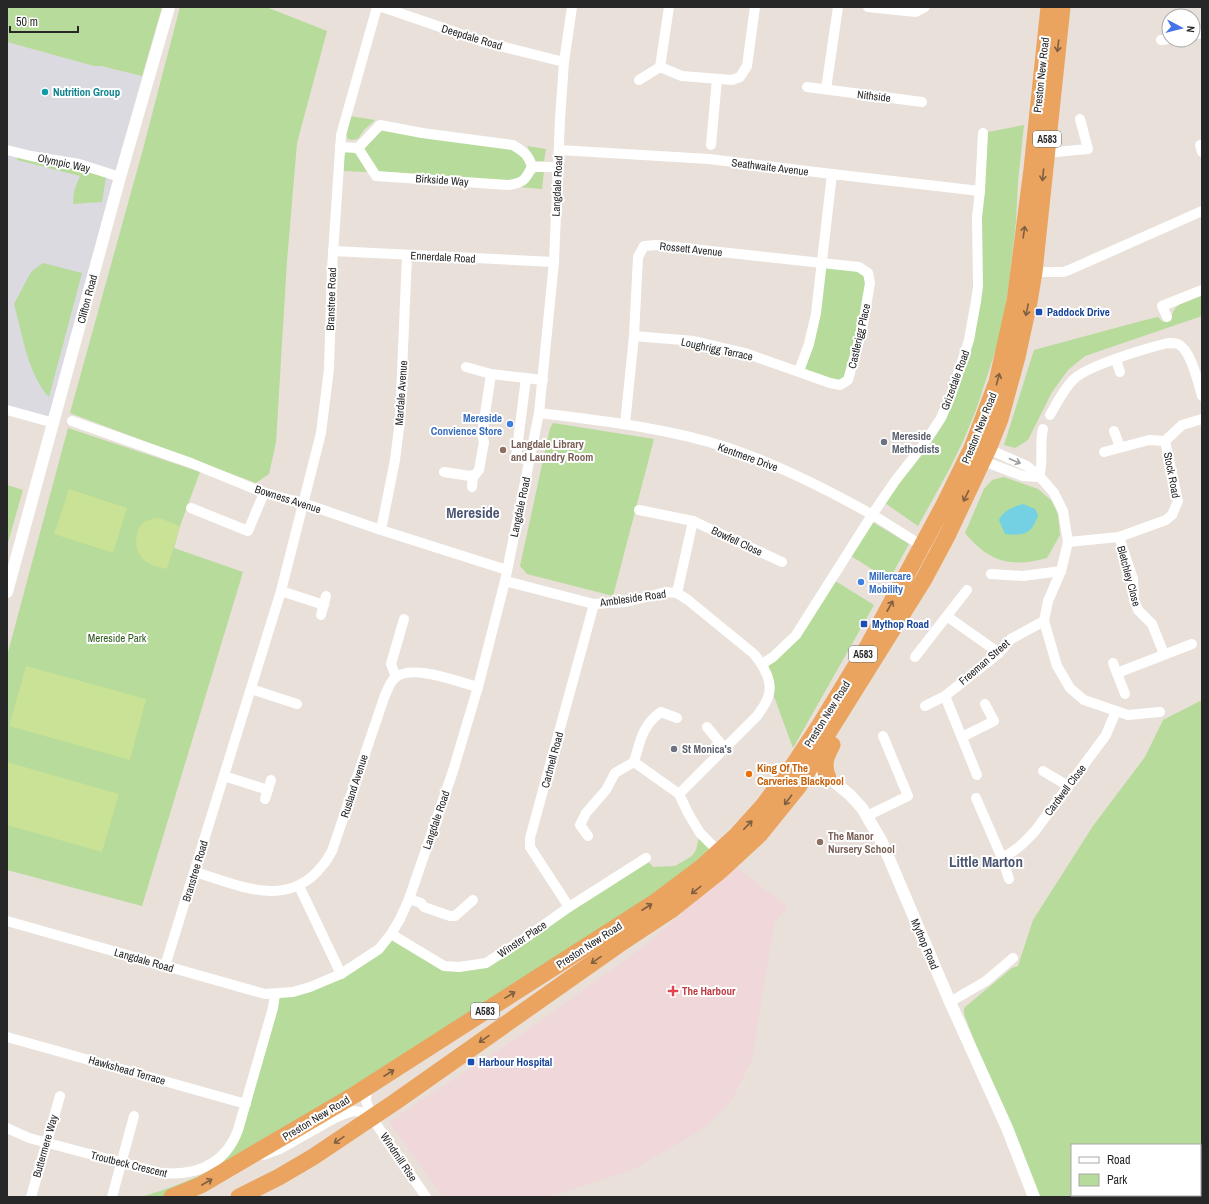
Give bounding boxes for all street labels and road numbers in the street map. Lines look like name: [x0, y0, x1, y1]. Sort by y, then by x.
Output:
street label: Deepdale Road: [440, 21, 504, 53]
street label: Preston New Road: [1030, 37, 1052, 113]
street label: Nithside: [856, 87, 892, 105]
road number: A583: [1033, 131, 1061, 147]
street label: Olympic Way: [36, 151, 92, 175]
street label: Langdale Road: [548, 155, 566, 217]
street label: Seathwaite Avenue: [731, 155, 809, 179]
street label: Birkside Way: [415, 171, 470, 189]
street label: Rossett Avenue: [659, 239, 723, 259]
street label: Ennerdale Road: [410, 248, 476, 266]
street label: Branstree Road: [323, 267, 339, 331]
street label: Clifton Road: [74, 273, 100, 325]
street label: Castlerigg Place: [845, 302, 873, 370]
street label: Loughrigg Terrace: [680, 335, 754, 363]
street label: Grizedale Road: [938, 348, 972, 412]
street label: Mardale Avenue: [392, 360, 410, 426]
street label: Preston New Road: [958, 390, 1000, 466]
street label: Kentmere Drive: [716, 440, 780, 474]
street label: Stock Road: [1161, 451, 1183, 499]
street label: Langdale Road: [507, 476, 533, 538]
street label: Bowness Avenue: [253, 482, 323, 516]
street label: Bowfell Close: [709, 523, 765, 559]
street label: Bletchley Close: [1114, 544, 1144, 608]
street label: Ambleside Road: [598, 586, 667, 610]
street label: Freeman Street: [956, 636, 1013, 688]
road number: A583: [849, 646, 877, 662]
street label: Preston New Road: [801, 678, 853, 750]
street label: Cartmell Road: [538, 730, 566, 790]
street label: Rusland Avenue: [337, 753, 371, 819]
street label: Cardwell Close: [1041, 762, 1089, 818]
street label: Langdale Road: [419, 789, 453, 851]
street label: Branstree Road: [179, 839, 211, 903]
street label: Winster Place: [495, 917, 549, 961]
street label: Mythop Road: [908, 917, 942, 971]
street label: Preston New Road: [553, 919, 625, 971]
street label: Langdale Road: [113, 945, 175, 975]
road number: A583: [471, 1003, 499, 1019]
street label: Hawkshead Terrace: [87, 1052, 167, 1088]
street label: Preston New Road: [280, 1093, 352, 1143]
street label: Buttermere Way: [29, 1112, 61, 1179]
street label: Windmill Rise: [378, 1130, 420, 1184]
street label: Troutbeck Crescent: [89, 1148, 169, 1180]

